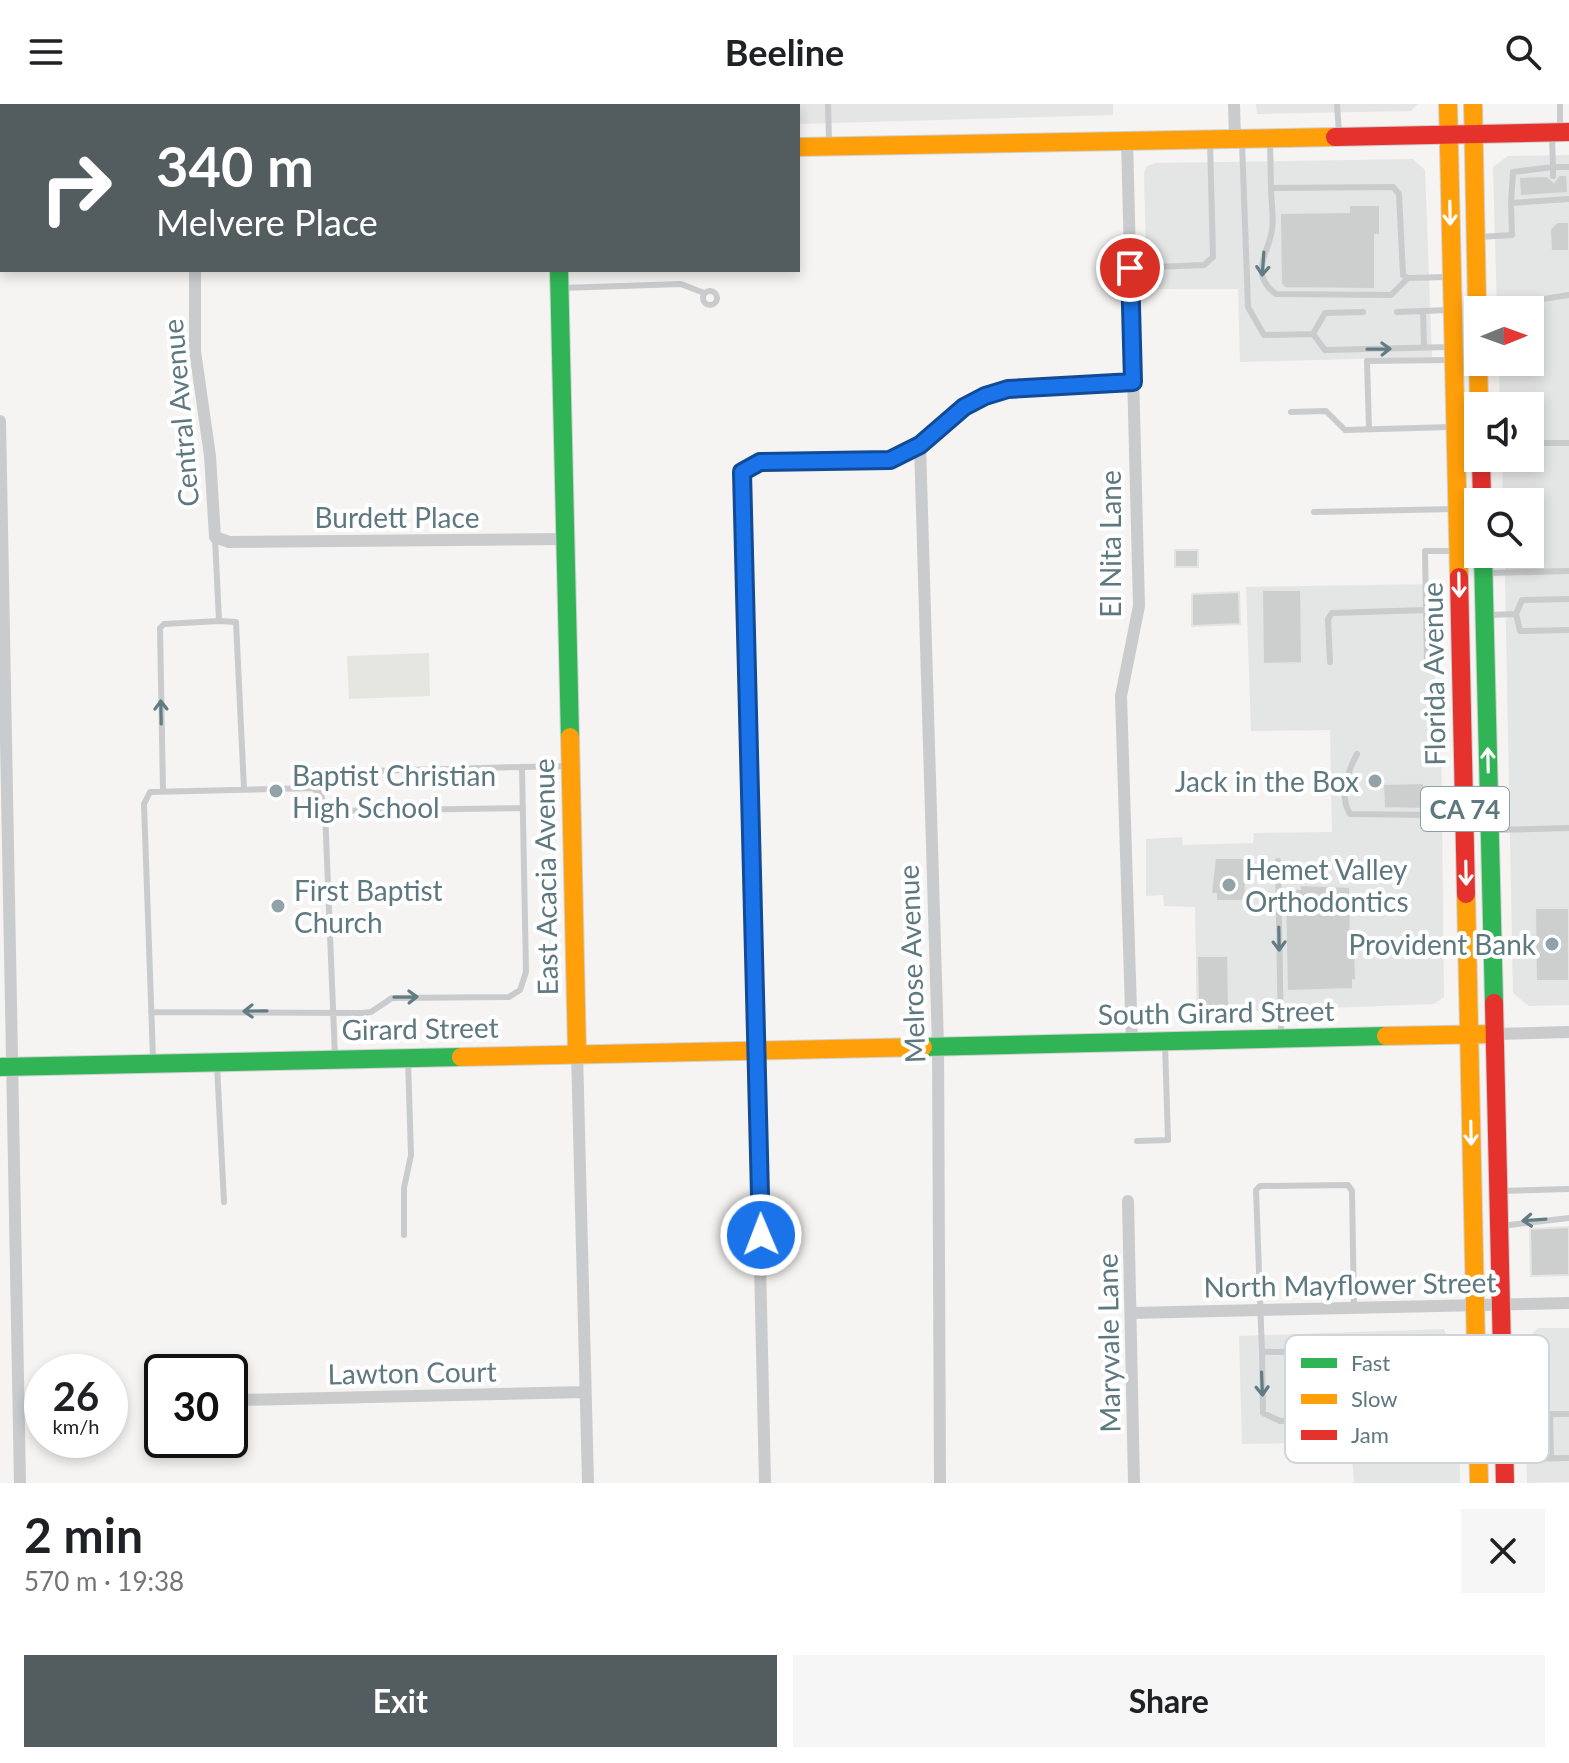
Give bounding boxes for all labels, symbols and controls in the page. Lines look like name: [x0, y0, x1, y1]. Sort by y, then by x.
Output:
icon: menu: [24, 30, 68, 74]
text: Beeline: [725, 30, 844, 74]
icon: search: [1501, 30, 1545, 74]
text: 340 m: [156, 132, 314, 199]
icon: right: [24, 136, 128, 240]
one-way arrow: [1442, 199, 1458, 226]
text: Melvere Place: [156, 200, 378, 244]
pin: [1096, 234, 1164, 302]
icon: arrive: [1108, 246, 1152, 290]
one-way arrow: [1255, 251, 1270, 277]
north arrow: [1464, 296, 1544, 376]
map controls: [1464, 296, 1544, 568]
street label: Central Avenue: [155, 318, 205, 508]
one-way arrow: [1365, 341, 1392, 356]
button: sound: [1464, 392, 1544, 472]
street label: El Nita Lane: [1093, 470, 1127, 618]
button: search: [1464, 488, 1544, 568]
street label: Burdett Place: [315, 500, 479, 534]
one-way arrow: [1451, 571, 1467, 598]
street label: Florida Avenue: [1414, 582, 1452, 766]
one-way arrow: [154, 699, 169, 726]
one-way arrow: [1481, 747, 1496, 774]
place label: Baptist Christian High School: [292, 758, 496, 824]
street label: East Acacia Avenue: [526, 758, 564, 996]
place label: Jack in the Box: [1175, 764, 1359, 798]
marker: Jack in the Box: [1366, 772, 1384, 790]
marker: Baptist Christian High School: [267, 782, 285, 800]
road number: CA 74: [1421, 787, 1509, 831]
place label: Hemet Valley Orthodontics: [1245, 852, 1409, 918]
one-way arrow: [1458, 859, 1474, 886]
street label: Melrose Avenue: [891, 864, 931, 1064]
place label: First Baptist Church: [294, 873, 443, 939]
marker: Hemet Valley Orthodontics: [1220, 876, 1238, 894]
marker: First Baptist Church: [269, 897, 287, 915]
one-way arrow: [1271, 925, 1287, 952]
place label: Provident Bank: [1348, 927, 1537, 961]
marker: Provident Bank: [1543, 935, 1561, 953]
one-way arrow: [392, 990, 419, 1005]
street label: South Girard Street: [1097, 993, 1335, 1031]
one-way arrow: [242, 1003, 269, 1019]
street label: Girard Street: [341, 1010, 499, 1046]
one-way arrow: [1463, 1119, 1478, 1146]
position arrow: [719, 1193, 803, 1277]
one-way arrow: [1521, 1213, 1548, 1228]
street label: Maryvale Lane: [1089, 1253, 1127, 1433]
street label: North Mayflower Street: [1203, 1264, 1497, 1304]
legend: [1285, 1335, 1549, 1463]
text: Fast: [1351, 1349, 1390, 1376]
speed limit sign: 30: [144, 1354, 248, 1458]
street label: Lawton Court: [327, 1354, 497, 1390]
one-way arrow: [1255, 1370, 1270, 1397]
text: 26: [53, 1372, 99, 1420]
text: Slow: [1351, 1385, 1398, 1412]
text: km/h: [53, 1414, 99, 1438]
text: Jam: [1351, 1421, 1389, 1448]
text: 2 min: [24, 1506, 143, 1563]
button: close: [1461, 1509, 1545, 1593]
text: 570 m · 19:38: [24, 1565, 184, 1597]
button: Exit: [24, 1655, 777, 1747]
button: Share: [793, 1655, 1545, 1747]

